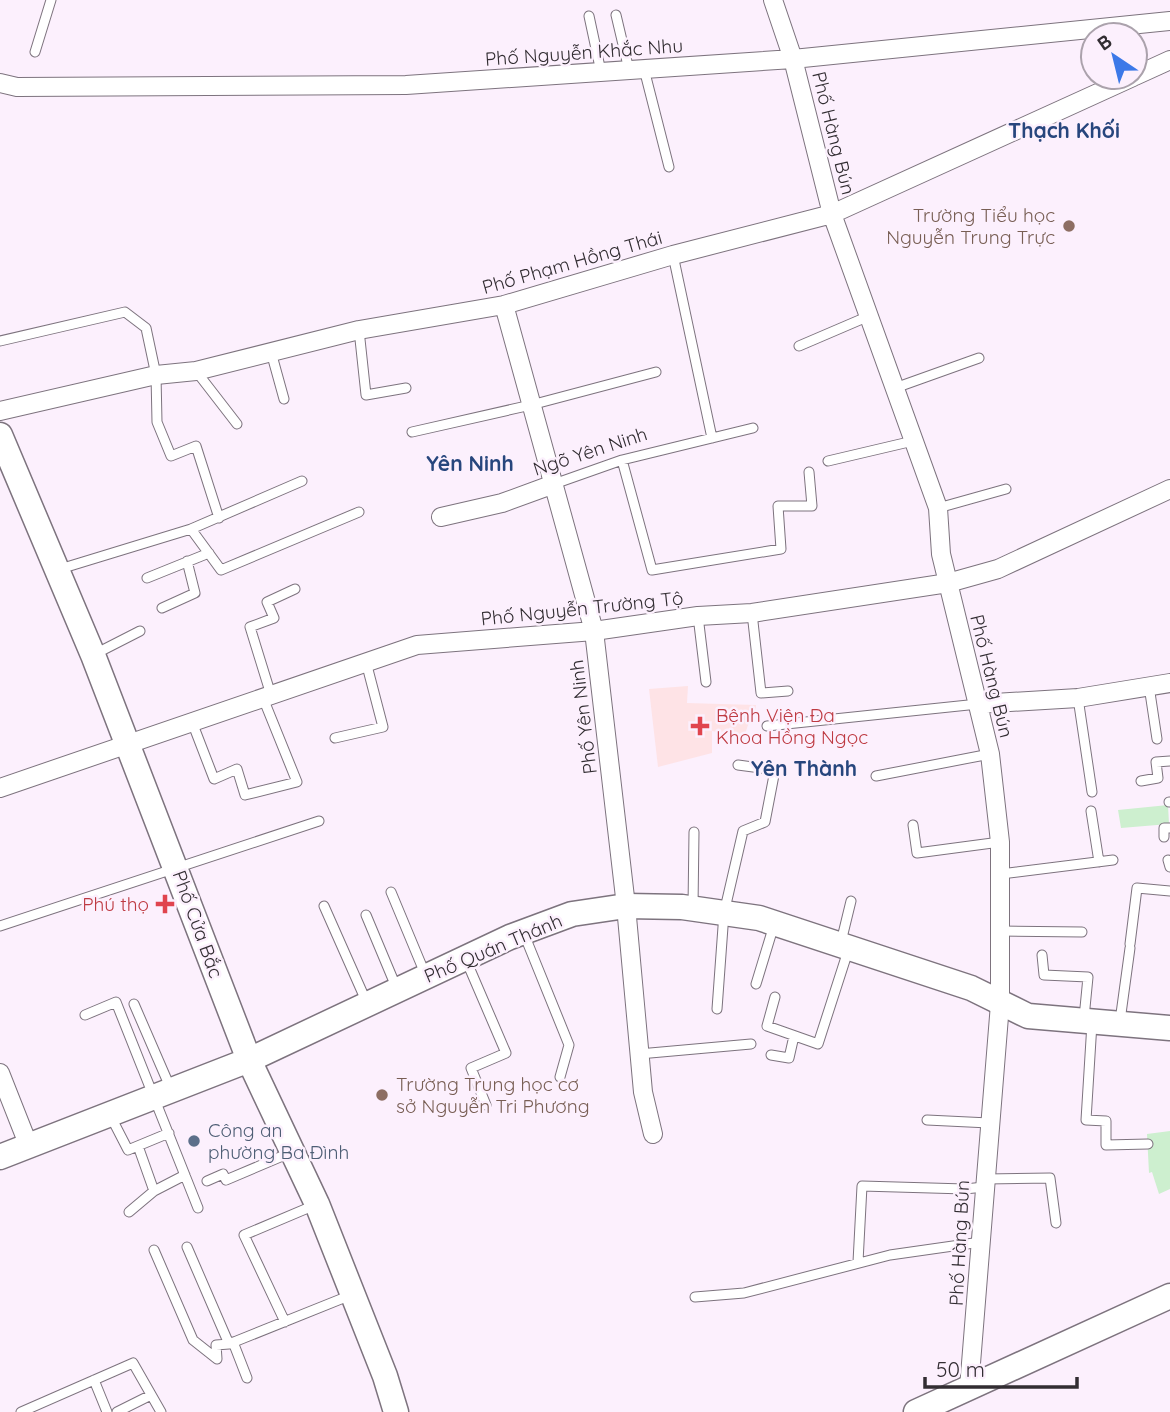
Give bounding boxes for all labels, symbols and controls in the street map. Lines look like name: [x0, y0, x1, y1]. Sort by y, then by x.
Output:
north arrow: [1079, 21, 1149, 91]
text: B: [1092, 29, 1116, 55]
street label: Phố Nguyễn Khắc Nhu: [484, 33, 684, 71]
street label: Phố Hàng Bún: [807, 69, 861, 197]
district label: Thạch Khối: [1008, 117, 1120, 143]
place label: Trường Tiểu học Nguyễn Trung Trực: [886, 203, 1055, 249]
marker: Trường Tiểu học Nguyễn Trung Trực: [1061, 218, 1077, 234]
street label: Phố Phạm Hồng Thái: [479, 225, 665, 299]
street label: Ngõ Yên Ninh: [530, 421, 650, 481]
district label: Yên Ninh: [426, 450, 514, 476]
street label: Phố Nguyễn Trường Tộ: [479, 585, 685, 631]
street label: Phố Hàng Bún: [965, 612, 1019, 740]
street label: Phố Yên Ninh: [564, 658, 602, 776]
place label: Bệnh Viện Đa Khoa Hồng Ngọc: [716, 703, 868, 749]
marker: Bệnh Viện Đa Khoa Hồng Ngọc: [690, 716, 710, 736]
district label: Yên Thành: [751, 755, 857, 781]
street label: Phố Cửa Bắc: [167, 867, 229, 981]
place label: Phú thọ: [82, 892, 149, 916]
marker: Phú thọ: [155, 894, 175, 914]
street label: Phố Quán Thánh: [420, 908, 566, 988]
place label: Trường Trung học cơ sở Nguyễn Tri Phương: [396, 1072, 590, 1118]
marker: Trường Trung học cơ sở Nguyễn Tri Phương: [374, 1087, 390, 1103]
place label: Công an phường Ba Đình: [208, 1118, 349, 1164]
marker: Công an phường Ba Đình: [186, 1133, 202, 1149]
street label: Phố Hàng Bún: [944, 1179, 974, 1307]
scale bar: [925, 1346, 1077, 1390]
text: 50 m: [936, 1356, 985, 1382]

